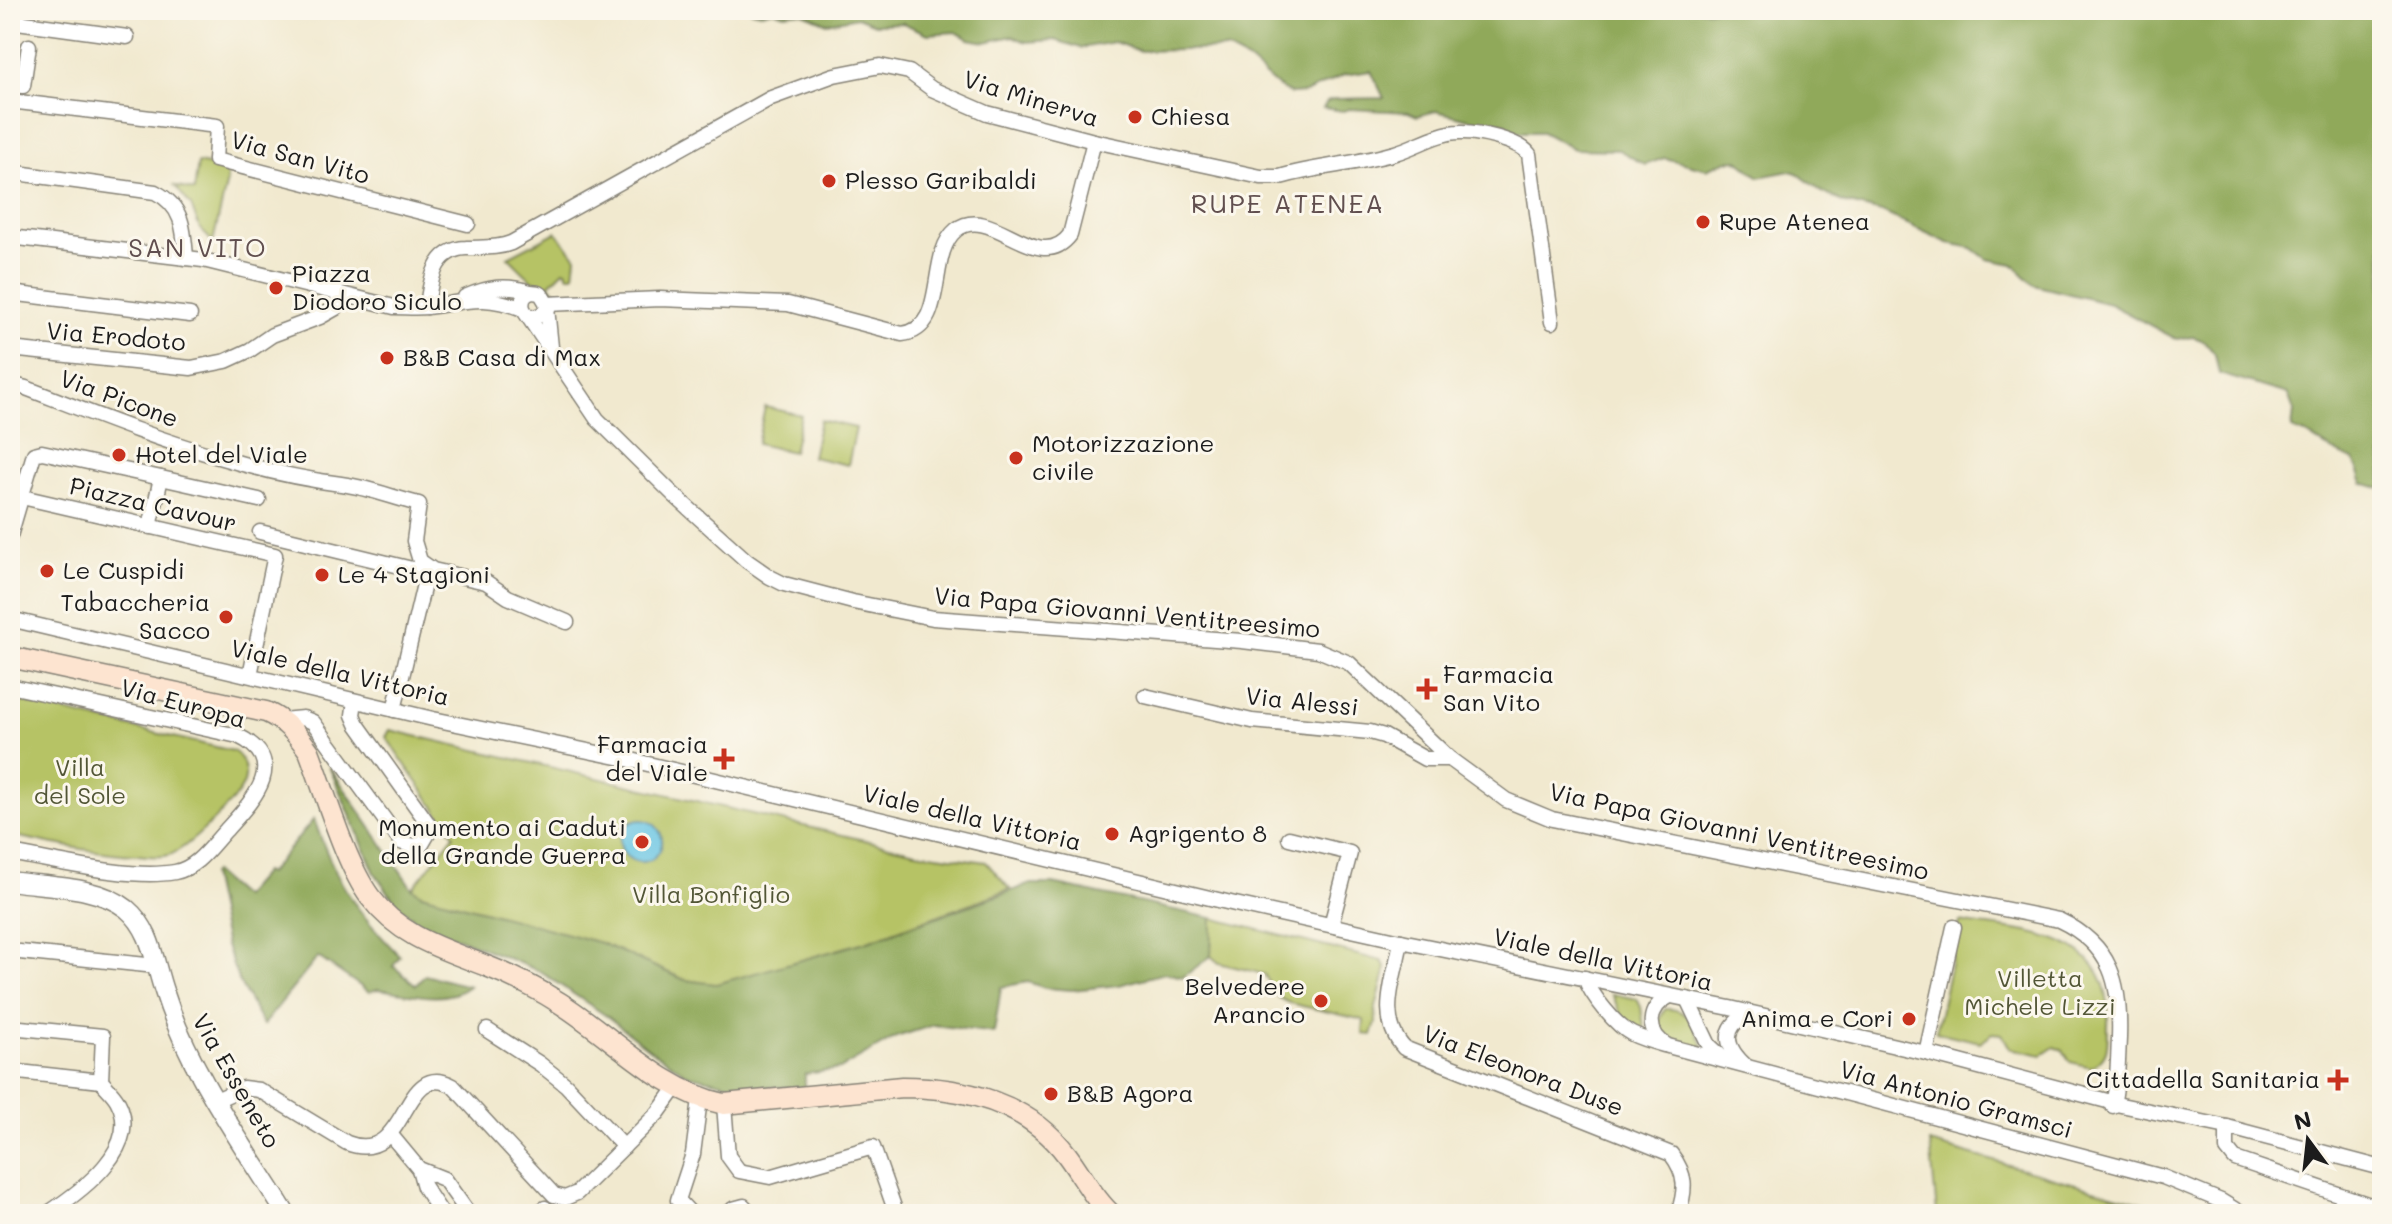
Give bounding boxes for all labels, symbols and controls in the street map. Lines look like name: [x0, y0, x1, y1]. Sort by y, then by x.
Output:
street label: Via Minerva: [960, 62, 1103, 133]
place label: Chiesa: [1151, 100, 1231, 131]
marker: Chiesa: [1126, 108, 1144, 126]
street label: Via San Vito: [228, 123, 373, 190]
place label: Plesso Garibaldi: [845, 164, 1037, 195]
marker: Plesso Garibaldi: [820, 172, 838, 190]
district label: RUPE ATENEA: [1191, 186, 1385, 220]
place label: Rupe Atenea: [1719, 205, 1870, 236]
marker: Rupe Atenea: [1694, 213, 1712, 231]
district label: SAN VITO: [128, 230, 268, 264]
place label: Piazza Diodoro Siculo: [292, 257, 462, 316]
marker: Piazza Diodoro Siculo: [267, 279, 285, 297]
street label: Via Erodoto: [45, 314, 187, 357]
place label: B&B Casa di Max: [403, 341, 601, 372]
marker: B&B Casa di Max: [378, 349, 396, 367]
street label: Via Picone: [56, 362, 183, 433]
place label: Motorizzazione civile: [1032, 427, 1214, 486]
place label: Hotel del Viale: [135, 438, 308, 469]
marker: Hotel del Viale: [110, 446, 128, 464]
marker: Motorizzazione civile: [1007, 449, 1025, 467]
street label: Piazza Cavour: [67, 469, 240, 538]
place label: Le Cuspidi: [63, 554, 185, 585]
place label: Le 4 Stagioni: [338, 558, 490, 589]
marker: Le Cuspidi: [38, 562, 56, 580]
marker: Le 4 Stagioni: [313, 566, 331, 584]
street label: Via Papa Giovanni Ventitreesimo: [933, 579, 1321, 644]
place label: Tabaccheria Sacco: [60, 586, 210, 645]
marker: Tabaccheria Sacco: [217, 608, 235, 626]
street label: Viale della Vittoria: [228, 631, 453, 712]
place label: Farmacia San Vito: [1443, 658, 1554, 717]
street label: Via Europa: [117, 671, 249, 734]
street label: Via Alessi: [1244, 679, 1360, 722]
marker: Farmacia San Vito: [1418, 680, 1436, 698]
place label: Farmacia del Viale: [597, 728, 708, 787]
marker: Farmacia del Viale: [715, 750, 733, 768]
park label: Villa del Sole: [34, 751, 126, 810]
street label: Via Papa Giovanni Ventitreesimo: [1547, 775, 1932, 886]
street label: Viale della Vittoria: [860, 776, 1085, 857]
place label: Monumento ai Caduti della Grande Guerra: [378, 811, 626, 870]
place label: Agrigento 8: [1128, 817, 1267, 848]
marker: Agrigento 8: [1103, 825, 1121, 843]
marker: Monumento ai Caduti della Grande Guerra: [633, 833, 651, 851]
park label: Villa Bonfiglio: [632, 878, 790, 909]
street label: Viale della Vittoria: [1491, 920, 1716, 997]
park label: Villetta Michele Lizzi: [1964, 962, 2116, 1021]
place label: Belvedere Arancio: [1185, 970, 1305, 1029]
marker: Belvedere Arancio: [1312, 992, 1330, 1010]
place label: Anima e Cori: [1741, 1002, 1893, 1033]
street label: Via Esseneto: [186, 1007, 288, 1153]
marker: Anima e Cori: [1900, 1010, 1918, 1028]
street label: Via Eleonora Duse: [1419, 1017, 1628, 1122]
street label: Via Antonio Gramsci: [1837, 1053, 2076, 1145]
place label: Cittadella Sanitaria: [2086, 1063, 2320, 1094]
marker: Cittadella Sanitaria: [2327, 1069, 2349, 1091]
place label: B&B Agora: [1067, 1077, 1194, 1108]
marker: B&B Agora: [1042, 1085, 1060, 1103]
north arrow: [2268, 1100, 2348, 1180]
text: N: [2291, 1104, 2315, 1136]

